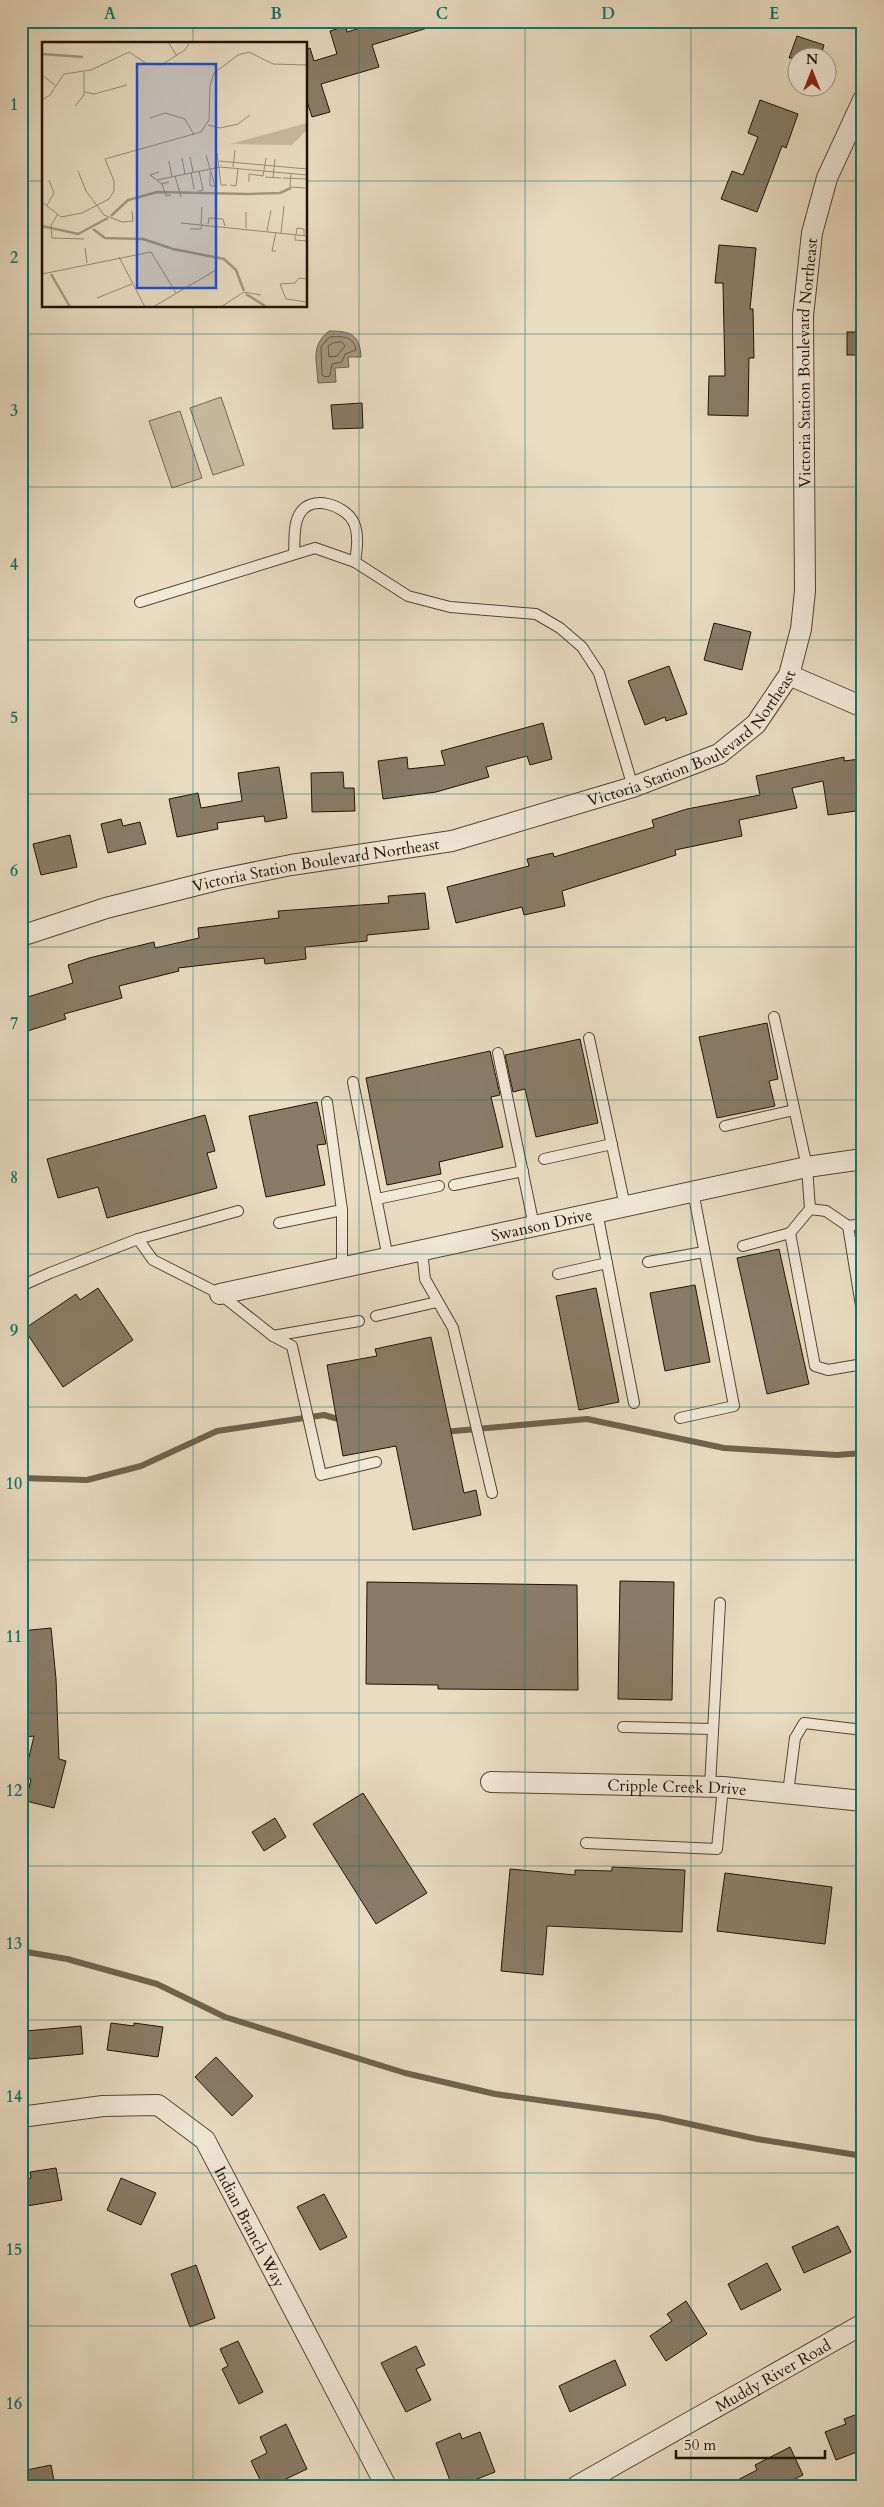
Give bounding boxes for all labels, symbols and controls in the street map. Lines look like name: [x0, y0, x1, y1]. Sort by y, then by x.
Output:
text: A: [104, 3, 116, 25]
text: B: [270, 3, 282, 25]
text: C: [436, 3, 448, 25]
text: D: [601, 3, 615, 25]
text: E: [769, 3, 779, 25]
inset map: [42, 42, 308, 308]
north arrow: [786, 48, 836, 98]
text: N: [806, 50, 818, 69]
text: 1: [10, 94, 18, 116]
street label: Victoria Station Boulevard Northeast: [793, 237, 823, 488]
text: 2: [10, 247, 18, 269]
text: 3: [10, 400, 18, 422]
text: 4: [10, 554, 18, 576]
street label: Victoria Station Boulevard Northeast: [585, 668, 802, 812]
text: 5: [10, 707, 18, 729]
street label: Victoria Station Boulevard Northeast: [190, 833, 441, 898]
text: 6: [10, 860, 18, 882]
text: 7: [10, 1013, 18, 1035]
text: 8: [10, 1167, 18, 1189]
street label: Swanson Drive: [489, 1204, 594, 1247]
text: 9: [10, 1320, 18, 1342]
text: 10: [6, 1473, 22, 1495]
text: 11: [6, 1626, 22, 1648]
street label: Cripple Creek Drive: [607, 1775, 748, 1801]
text: 12: [6, 1780, 22, 1802]
text: 13: [6, 1933, 22, 1955]
text: 14: [6, 2086, 22, 2108]
street label: Indian Branch Way: [209, 2163, 290, 2292]
text: 15: [6, 2239, 22, 2261]
street label: Muddy River Road: [711, 2334, 836, 2418]
text: 16: [6, 2393, 22, 2415]
scale bar: [676, 2427, 825, 2459]
text: 50 m: [684, 2435, 716, 2455]

